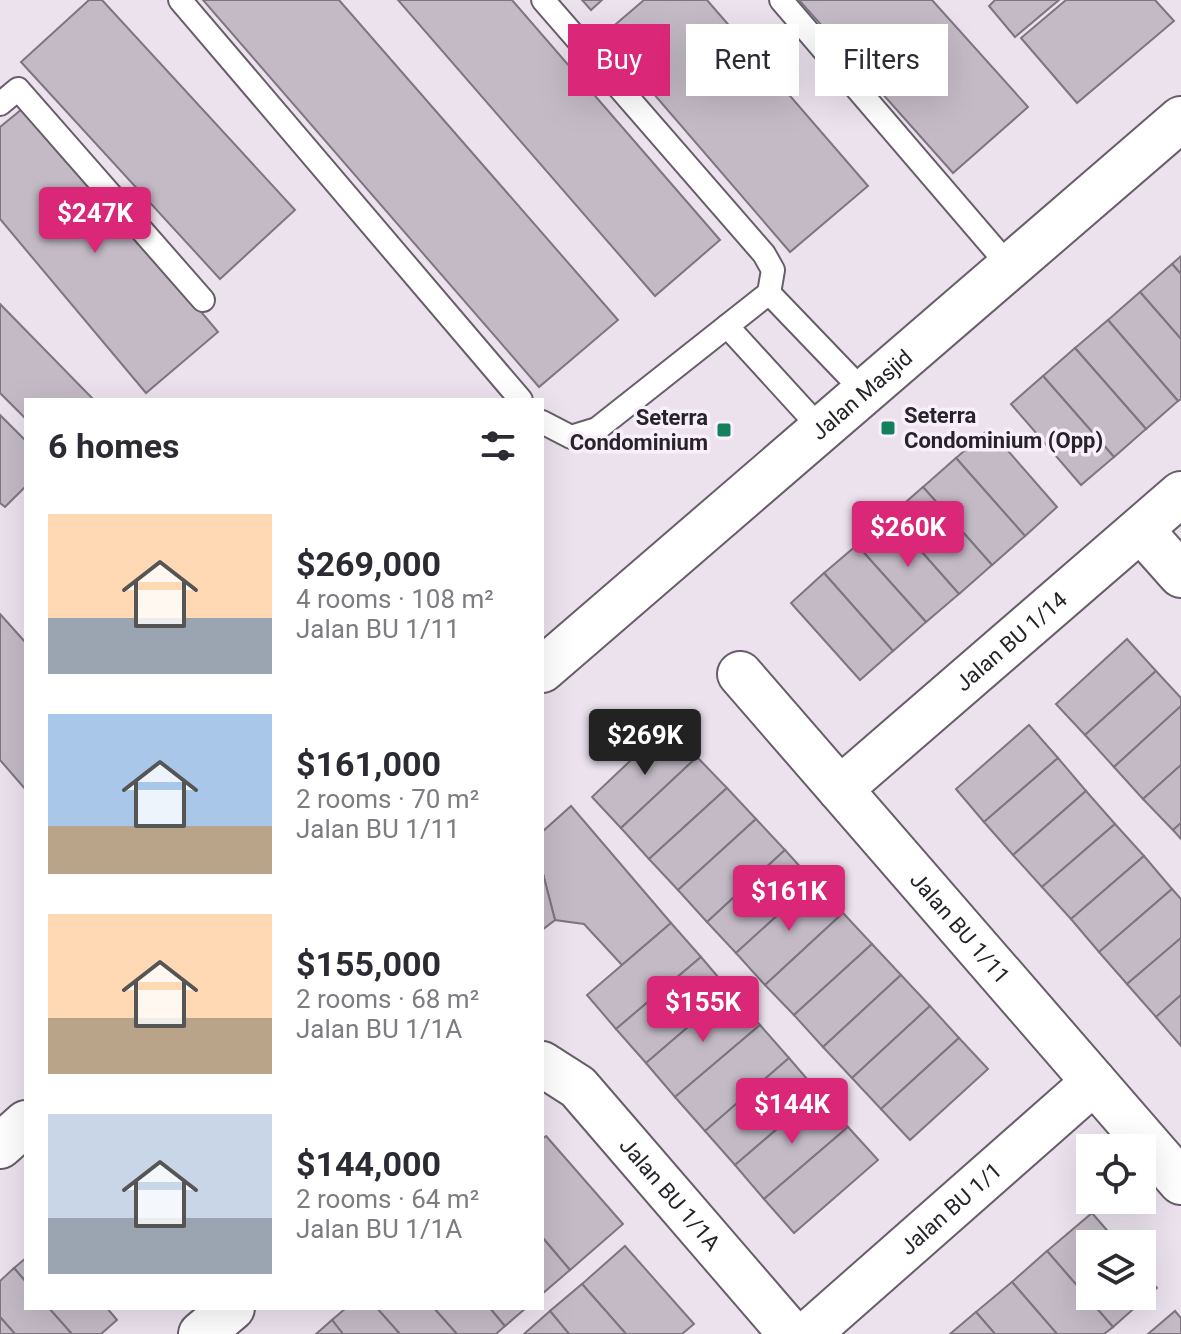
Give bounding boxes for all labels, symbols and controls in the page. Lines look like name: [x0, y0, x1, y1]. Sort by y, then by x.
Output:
chip: Buy: [568, 24, 670, 96]
chip: Rent: [686, 24, 799, 96]
chip: Filters: [815, 24, 948, 96]
pin: $247K: [39, 187, 151, 255]
text: $247K: [57, 198, 133, 228]
street label: Jalan Masjid: [806, 344, 917, 445]
place label: Seterra Condominium (Opp): [904, 403, 1103, 453]
place label: Seterra Condominium: [570, 405, 708, 455]
marker: Seterra Condominium (Opp): [879, 419, 897, 437]
marker: Seterra Condominium: [715, 421, 733, 439]
icon: filters: [476, 424, 520, 468]
text: 6 homes: [48, 426, 179, 466]
pin: $260K: [852, 501, 964, 569]
text: $260K: [870, 512, 946, 542]
text: $269,000: [296, 544, 441, 584]
icon: home: [112, 546, 208, 642]
text: 4 rooms · 108 m²: [296, 584, 494, 614]
street label: Jalan BU 1/14: [950, 586, 1072, 696]
text: Jalan BU 1/11: [296, 614, 460, 644]
pin: $269K: [589, 709, 701, 777]
text: $269K: [607, 720, 683, 750]
text: $161,000: [296, 744, 441, 784]
icon: home: [112, 746, 208, 842]
text: 2 rooms · 70 m²: [296, 784, 479, 814]
text: Jalan BU 1/11: [296, 814, 460, 844]
pin: $161K: [733, 865, 845, 933]
street label: Jalan BU 1/11: [905, 867, 1015, 988]
text: $161K: [751, 876, 827, 906]
text: $155,000: [296, 944, 441, 984]
icon: home: [112, 946, 208, 1042]
pin: $155K: [647, 976, 759, 1044]
text: 2 rooms · 68 m²: [296, 984, 479, 1014]
text: $155K: [665, 987, 741, 1017]
text: Jalan BU 1/1A: [296, 1014, 462, 1044]
pin: $144K: [736, 1078, 848, 1146]
text: $144K: [754, 1089, 830, 1119]
street label: Jalan BU 1/1A: [615, 1133, 726, 1256]
map controls: [1076, 1134, 1156, 1310]
button: locate: [1076, 1134, 1156, 1214]
text: $144,000: [296, 1144, 441, 1184]
icon: home: [112, 1146, 208, 1242]
street label: Jalan BU 1/1: [895, 1157, 1006, 1260]
text: 2 rooms · 64 m²: [296, 1184, 479, 1214]
text: Jalan BU 1/1A: [296, 1214, 462, 1244]
button: layers: [1076, 1230, 1156, 1310]

